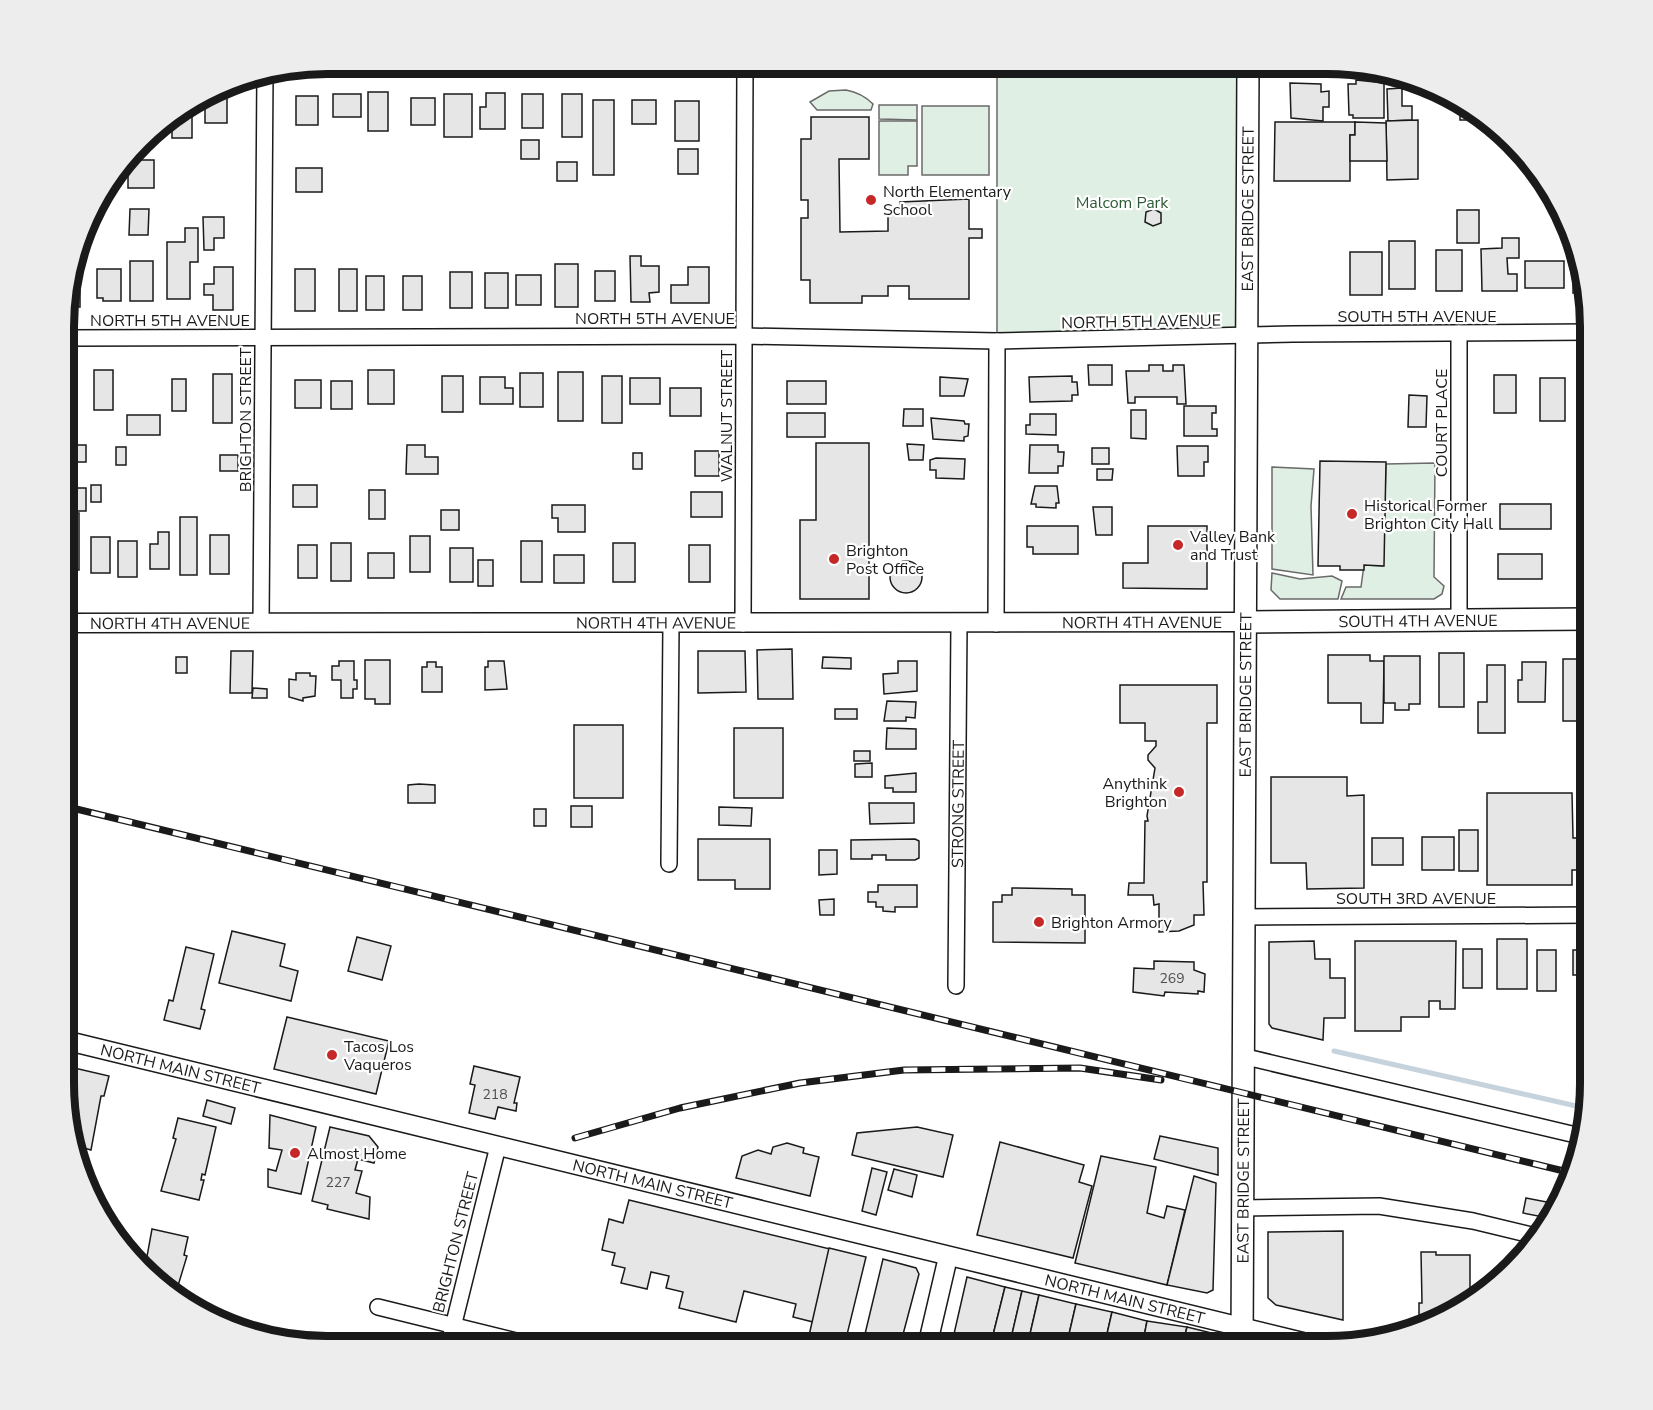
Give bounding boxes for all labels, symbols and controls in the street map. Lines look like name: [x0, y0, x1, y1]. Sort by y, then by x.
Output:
street label: EAST BRIDGE STREET: [1237, 126, 1260, 291]
place label: North Elementary School: [883, 181, 1012, 221]
park label: Malcom Park: [1076, 192, 1169, 214]
marker: North Elementary School: [864, 193, 878, 207]
street label: SOUTH 5TH AVENUE: [1337, 306, 1497, 328]
street label: NORTH 5TH AVENUE: [575, 308, 735, 330]
street label: NORTH 5TH AVENUE: [90, 310, 250, 332]
street label: NORTH 5TH AVENUE: [1061, 310, 1221, 334]
street label: BRIGHTON STREET: [235, 347, 257, 492]
street label: WALNUT STREET: [716, 349, 738, 482]
street label: COURT PLACE: [1431, 369, 1453, 477]
place label: Historical Former Brighton City Hall: [1364, 495, 1493, 535]
marker: Historical Former Brighton City Hall: [1345, 507, 1359, 521]
place label: Valley Bank and Trust: [1189, 526, 1276, 566]
marker: Valley Bank and Trust: [1171, 538, 1185, 552]
place label: Brighton Post Office: [846, 540, 924, 580]
marker: Brighton Post Office: [827, 552, 841, 566]
street label: SOUTH 4TH AVENUE: [1338, 610, 1498, 633]
street label: NORTH 4TH AVENUE: [576, 612, 736, 635]
street label: NORTH 4TH AVENUE: [1062, 612, 1222, 634]
street label: EAST BRIDGE STREET: [1235, 612, 1257, 777]
street label: NORTH 4TH AVENUE: [90, 613, 250, 635]
street label: STRONG STREET: [947, 740, 970, 868]
place label: Anythink Brighton: [1102, 773, 1168, 813]
marker: Anythink Brighton: [1172, 785, 1186, 799]
street label: SOUTH 3RD AVENUE: [1336, 888, 1496, 910]
place label: Brighton Armory: [1051, 912, 1173, 934]
marker: Brighton Armory: [1032, 915, 1046, 929]
house number: 269: [1159, 969, 1185, 988]
place label: Tacos Los Vaqueros: [343, 1036, 414, 1076]
street label: NORTH MAIN STREET: [98, 1039, 263, 1100]
marker: Tacos Los Vaqueros: [325, 1048, 339, 1062]
house number: 218: [482, 1085, 508, 1104]
street label: EAST BRIDGE STREET: [1232, 1098, 1255, 1263]
place label: Almost Home: [307, 1143, 407, 1165]
marker: Almost Home: [288, 1146, 302, 1160]
street label: NORTH MAIN STREET: [570, 1154, 735, 1215]
street label: BRIGHTON STREET: [428, 1169, 484, 1315]
house number: 227: [325, 1173, 351, 1192]
street label: NORTH MAIN STREET: [1042, 1270, 1207, 1330]

